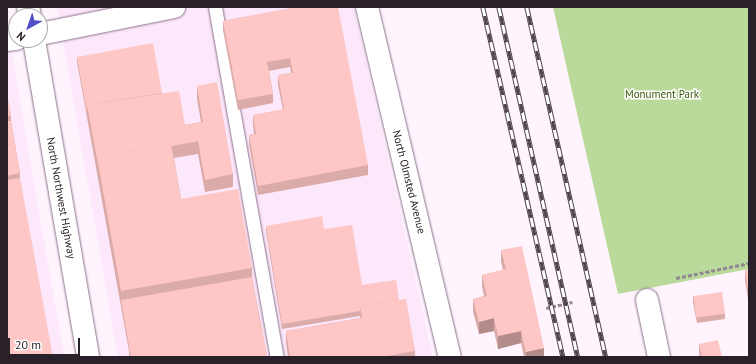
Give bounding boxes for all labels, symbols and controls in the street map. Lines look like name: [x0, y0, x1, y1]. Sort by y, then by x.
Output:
north arrow: [8, 8, 48, 48]
text: N: [14, 29, 28, 44]
park label: Monument Park: [625, 87, 699, 101]
street label: North Olmsted Avenue: [390, 129, 428, 235]
street label: North Northwest Highway: [44, 136, 78, 260]
scale bar: [10, 330, 82, 356]
text: 20 m: [15, 337, 41, 352]

